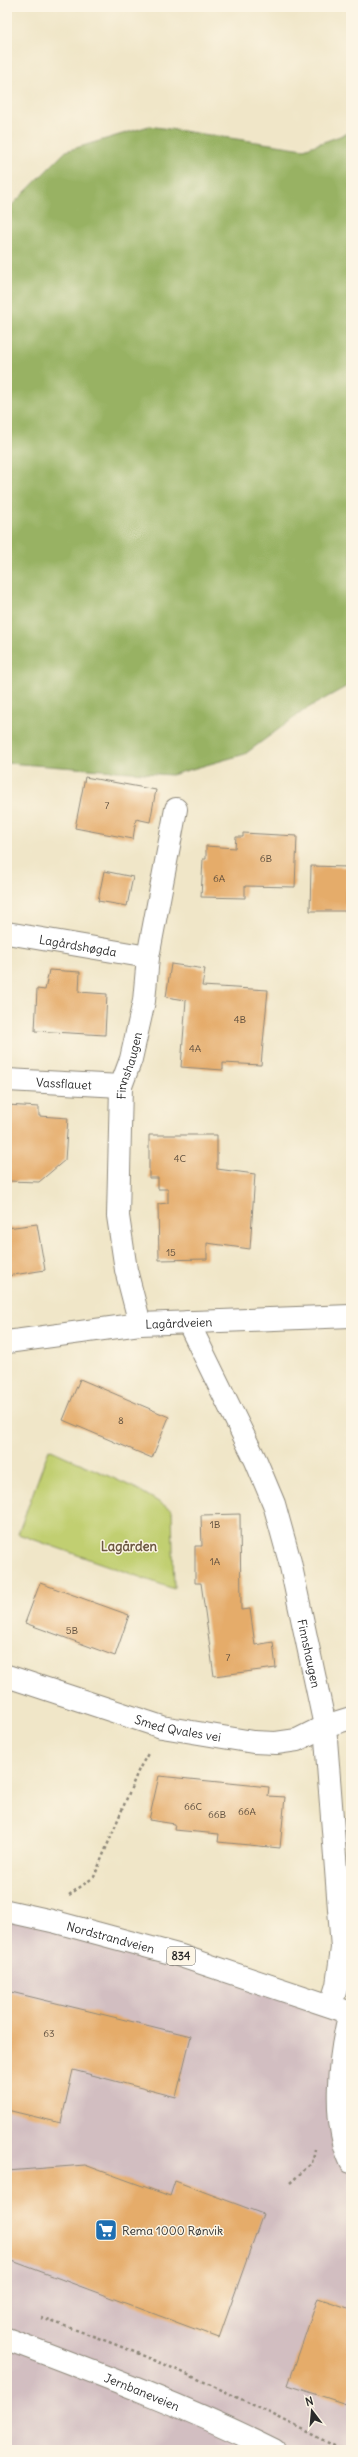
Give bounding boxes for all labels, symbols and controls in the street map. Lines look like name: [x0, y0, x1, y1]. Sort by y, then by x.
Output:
house number: 7: [105, 799, 110, 812]
house number: 6B: [260, 852, 273, 865]
house number: 6A: [213, 872, 226, 885]
street label: Lagårdshøgda: [38, 931, 118, 959]
house number: 4B: [234, 1013, 247, 1026]
street label: Finnshaugen: [113, 1030, 144, 1099]
house number: 4A: [189, 1042, 202, 1055]
street label: Vassflauet: [36, 1074, 92, 1092]
house number: 4C: [174, 1152, 187, 1165]
house number: 15: [166, 1246, 176, 1259]
street label: Lagårdveien: [145, 1314, 213, 1331]
house number: 8: [118, 1414, 124, 1427]
house number: 1B: [210, 1518, 221, 1531]
district label: Lagården: [101, 1538, 158, 1555]
house number: 1A: [210, 1555, 221, 1568]
street label: Finnshaugen: [295, 1618, 324, 1689]
house number: 5B: [66, 1624, 79, 1637]
house number: 7: [226, 1651, 231, 1664]
street label: Smed Qvales vei: [133, 1711, 222, 1744]
house number: 66C: [184, 1800, 202, 1813]
house number: 66A: [238, 1805, 257, 1818]
house number: 66B: [208, 1808, 226, 1821]
street label: Nordstrandveien: [65, 1918, 156, 1956]
road number: 834: [167, 1947, 195, 1965]
house number: 63: [43, 2027, 55, 2040]
supermarket icon: Rema 1000 Rønvik: [93, 2217, 119, 2243]
place label: Rema 1000 Rønvik: [122, 2223, 223, 2238]
street label: Jernbaneveien: [102, 2370, 182, 2413]
north arrow: [292, 2391, 332, 2431]
text: N: [304, 2394, 315, 2409]

